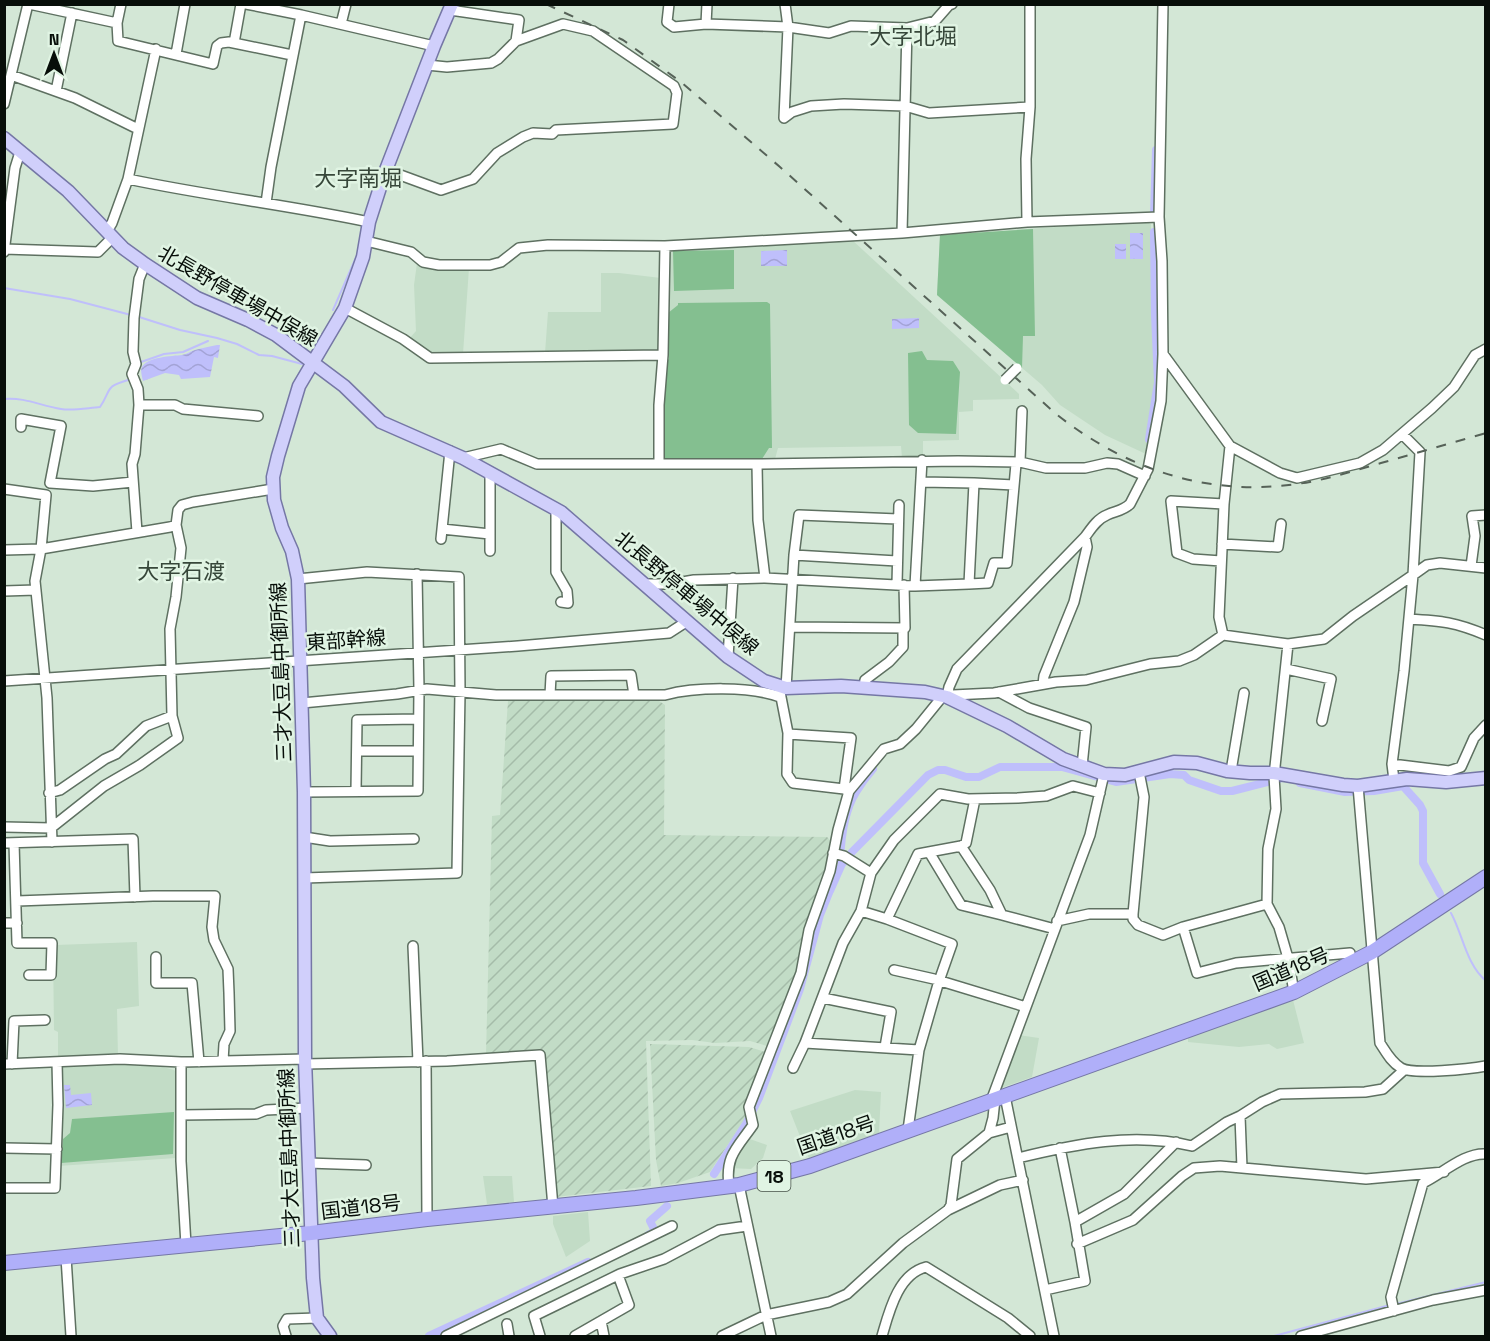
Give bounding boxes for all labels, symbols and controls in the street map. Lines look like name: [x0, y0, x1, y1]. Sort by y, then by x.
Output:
district label: 大字北堀: [869, 22, 957, 50]
north arrow: [24, 24, 84, 84]
text: N: [49, 29, 59, 50]
district label: 大字南堀: [314, 164, 402, 192]
street label: 北長野停車場中俣線: [154, 240, 322, 352]
street label: 北長野停車場中俣線: [610, 525, 764, 661]
district label: 大字石渡: [137, 557, 225, 585]
street label: 三才大豆島中御所線: [265, 582, 297, 762]
street label: 東部幹線: [305, 624, 387, 656]
street label: 国道18号: [1249, 941, 1333, 997]
street label: 三才大豆島中御所線: [273, 1068, 305, 1248]
street label: 国道18号: [794, 1110, 878, 1160]
road number: 18: [758, 1161, 790, 1191]
street label: 国道18号: [319, 1189, 403, 1225]

